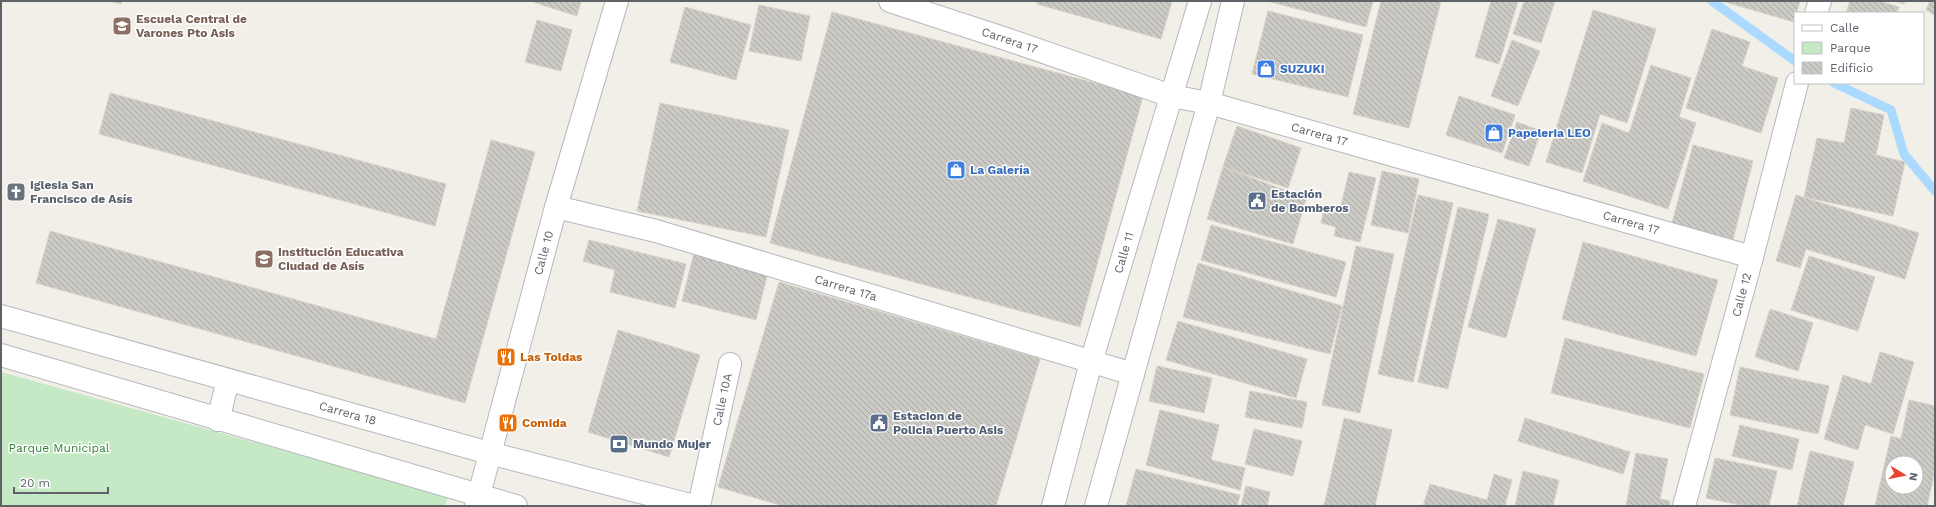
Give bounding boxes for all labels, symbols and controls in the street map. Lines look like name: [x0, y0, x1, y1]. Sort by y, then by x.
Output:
place label: Escuela Central de Varones Pto Asis: [136, 12, 247, 40]
legend: [1794, 12, 1924, 84]
school or university icon: Escuela Central de Varones Pto Asis: [111, 15, 133, 37]
text: Calle: [1830, 21, 1859, 35]
street label: Carrera 17: [980, 25, 1040, 56]
text: Parque: [1830, 41, 1871, 55]
shop icon: SUZUKI: [1255, 58, 1277, 80]
text: Edificio: [1830, 61, 1873, 75]
place label: SUZUKI: [1280, 62, 1325, 76]
street label: Carrera 17: [1289, 120, 1350, 149]
shop icon: Papeleria LEO: [1483, 122, 1505, 144]
place label: Papeleria LEO: [1508, 126, 1591, 140]
shop icon: La Galería: [945, 159, 967, 181]
place label: La Galería: [970, 163, 1030, 177]
place label: Iglesia San Francisco de Asís: [30, 178, 133, 206]
church icon: Iglesia San Francisco de Asís: [5, 181, 27, 203]
place label: Estación de Bomberos: [1271, 187, 1349, 215]
public building icon: Estación de Bomberos: [1246, 190, 1268, 212]
street label: Carrera 17: [1601, 208, 1661, 237]
street label: Calle 10: [531, 229, 556, 277]
street label: Calle 11: [1111, 230, 1137, 275]
place label: Institución Educativa Ciudad de Asís: [278, 245, 404, 273]
school or university icon: Institución Educativa Ciudad de Asís: [253, 248, 275, 270]
street label: Calle 12: [1729, 271, 1754, 318]
street label: Carrera 17a: [813, 272, 879, 304]
restaurant icon: Las Toldas: [495, 346, 517, 368]
place label: Las Toldas: [520, 350, 583, 364]
street label: Calle 10A: [710, 372, 735, 427]
street label: Carrera 18: [317, 399, 378, 428]
place label: Estacion de Policia Puerto Asis: [893, 409, 1004, 437]
restaurant icon: Comida: [497, 412, 519, 434]
public building icon: Estacion de Policia Puerto Asis: [868, 412, 890, 434]
place label: Comida: [522, 416, 567, 430]
bank icon: Mundo Mujer: [608, 433, 630, 455]
place label: Mundo Mujer: [633, 437, 712, 451]
park label: Parque Municipal: [9, 441, 110, 455]
north arrow: [1884, 455, 1924, 495]
scale bar: [14, 469, 108, 495]
text: N: [1906, 472, 1920, 482]
text: 20 m: [20, 476, 50, 490]

